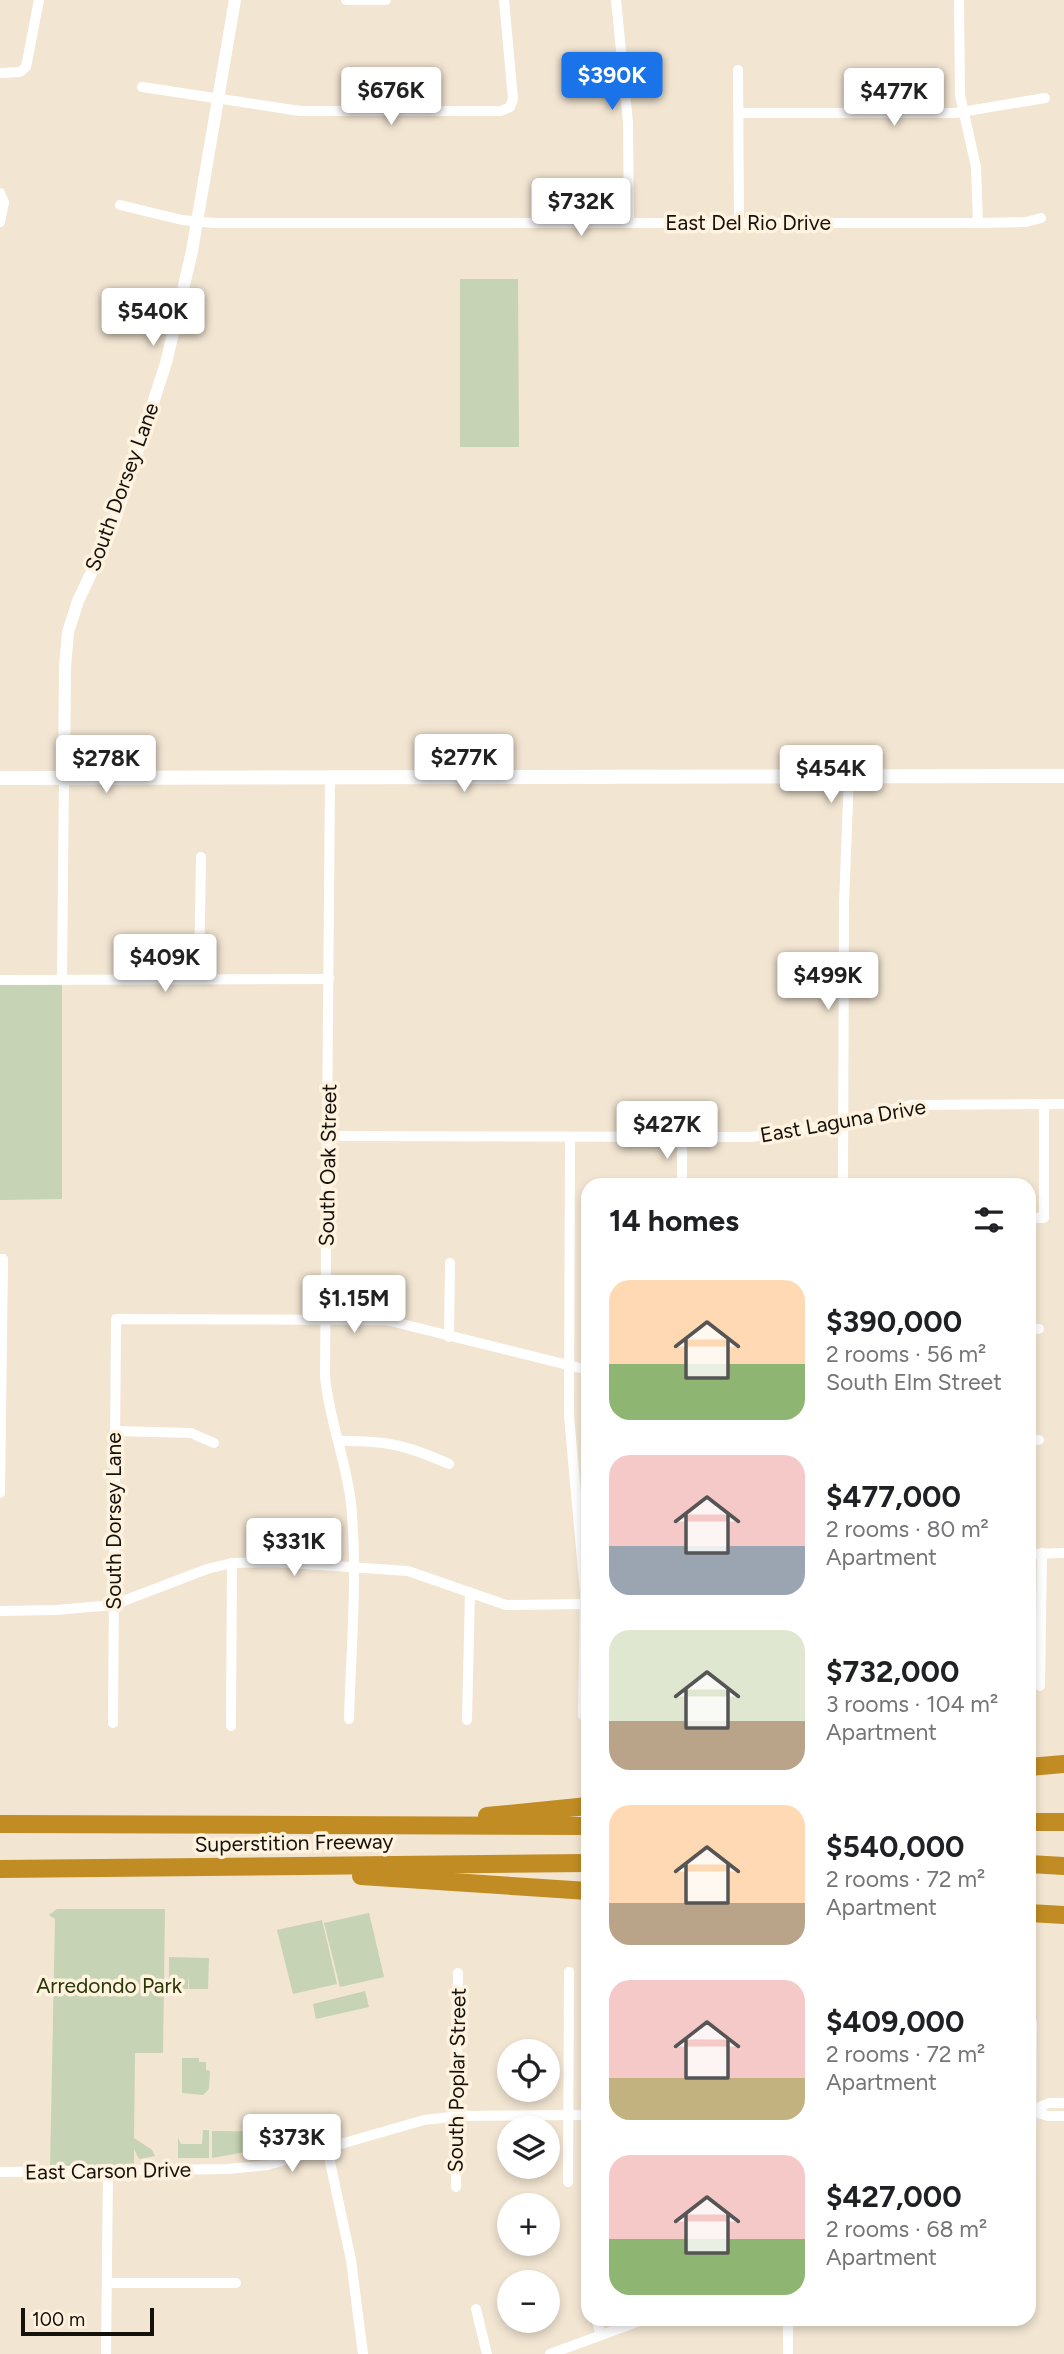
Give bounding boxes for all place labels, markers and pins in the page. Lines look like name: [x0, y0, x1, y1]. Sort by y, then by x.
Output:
pin: $390K: [563, 52, 661, 112]
pin: $676K: [342, 68, 440, 127]
pin: $477K: [845, 68, 943, 128]
pin: $732K: [532, 178, 630, 238]
pin: $540K: [104, 288, 202, 348]
pin: $277K: [415, 734, 513, 794]
pin: $278K: [57, 736, 155, 795]
pin: $454K: [782, 746, 880, 805]
pin: $409K: [116, 934, 214, 994]
pin: $499K: [779, 953, 877, 1012]
pin: $427K: [618, 1102, 716, 1161]
pin: $1.15M: [297, 1276, 411, 1335]
pin: $331K: [245, 1518, 343, 1578]
pin: $373K: [243, 2114, 341, 2174]

